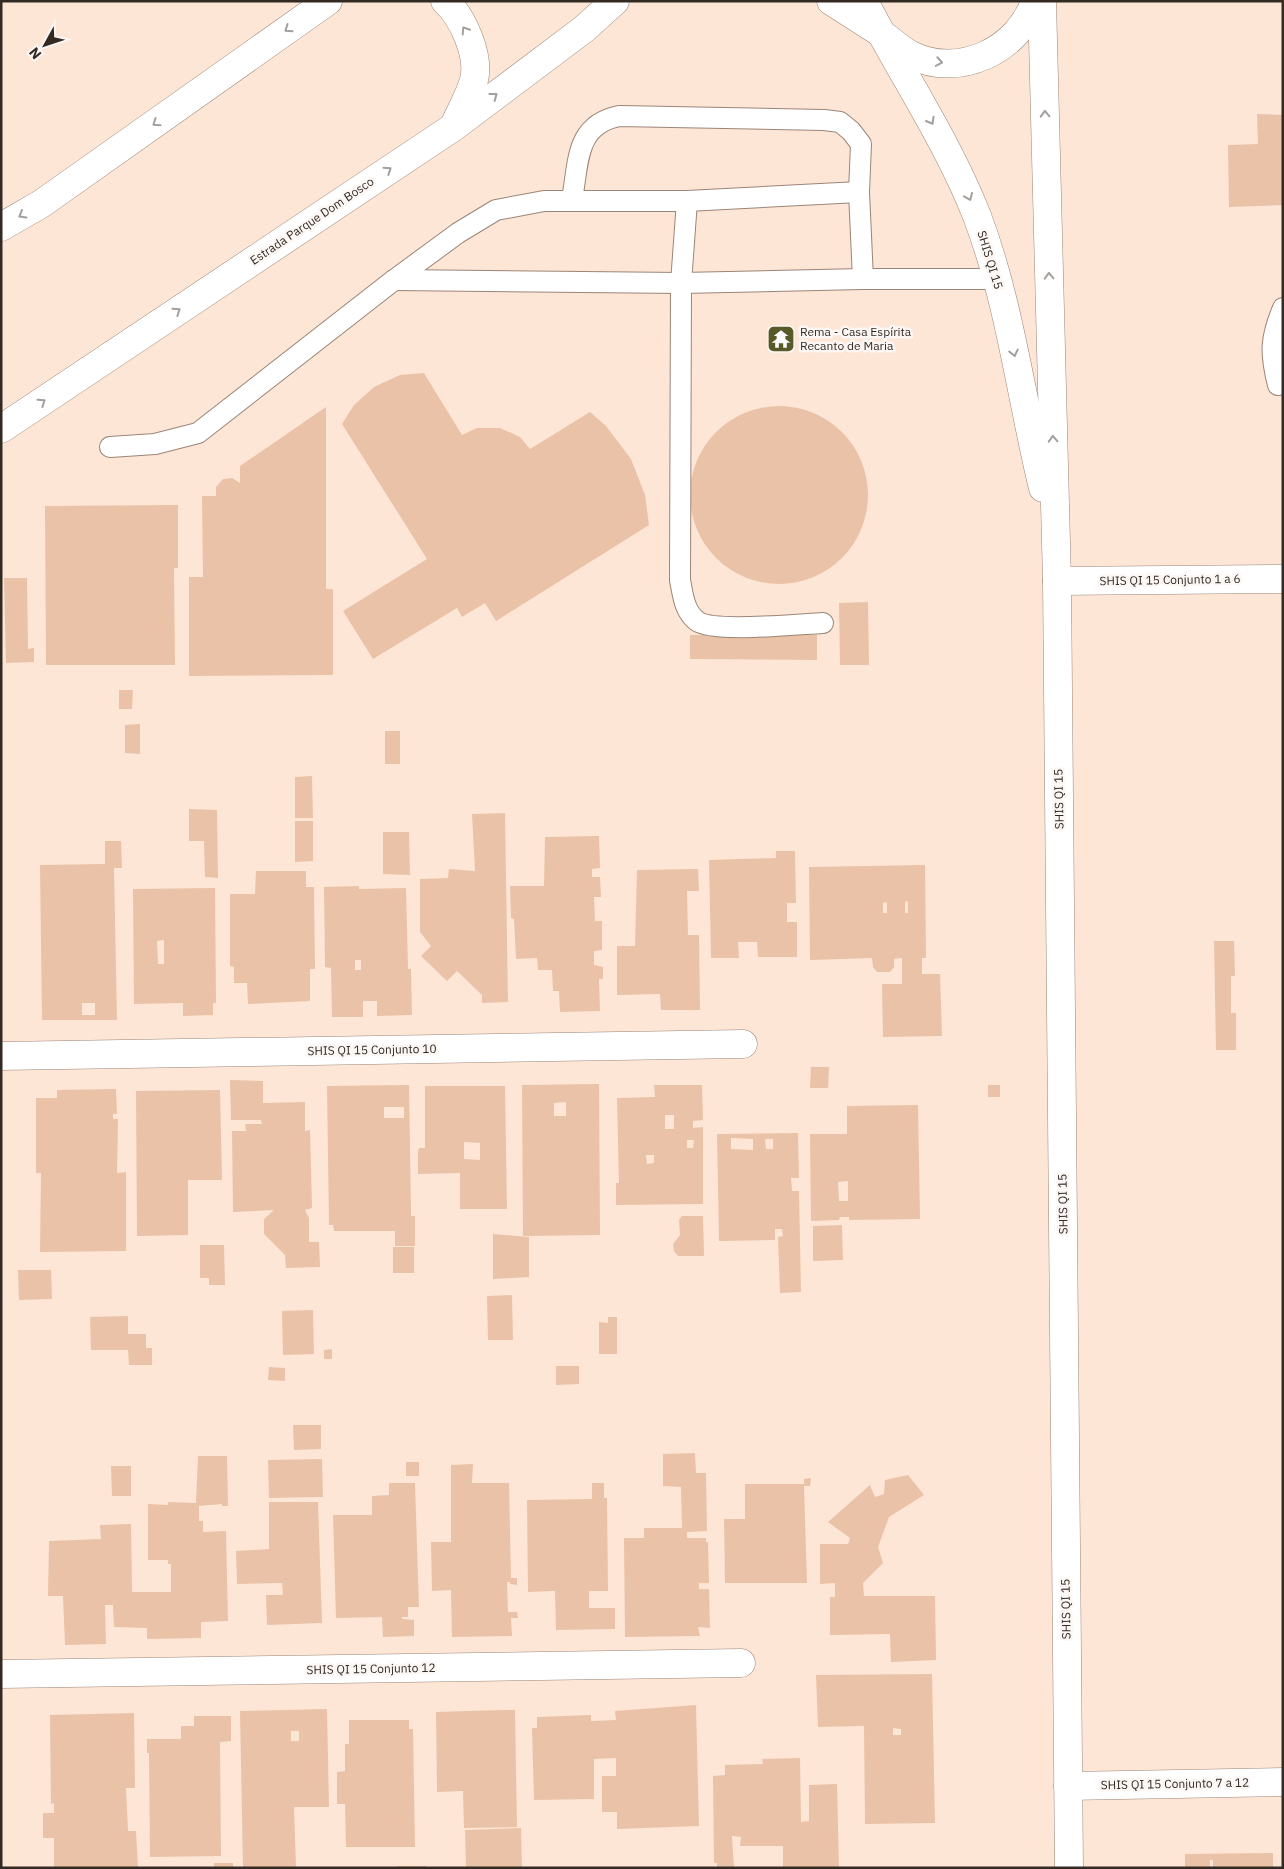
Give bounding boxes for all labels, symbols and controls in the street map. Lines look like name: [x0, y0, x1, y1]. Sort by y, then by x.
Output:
north arrow: [20, 20, 70, 70]
one-way arrow: [285, 23, 294, 32]
one-way arrow: [462, 26, 471, 36]
text: N: [25, 44, 45, 63]
one-way arrow: [934, 57, 943, 67]
one-way arrow: [488, 94, 497, 102]
one-way arrow: [1040, 110, 1050, 118]
one-way arrow: [925, 116, 935, 125]
one-way arrow: [152, 117, 161, 126]
one-way arrow: [383, 167, 392, 176]
street label: Estrada Parque Dom Bosco: [247, 173, 377, 268]
one-way arrow: [962, 192, 973, 201]
one-way arrow: [18, 209, 27, 219]
street label: SHIS QI 15: [974, 229, 1007, 291]
one-way arrow: [1044, 272, 1054, 280]
one-way arrow: [172, 308, 181, 318]
temple icon: Rema - Casa Espírita Recanto de Maria: [766, 324, 796, 354]
place label: Rema - Casa Espírita Recanto de Maria: [800, 324, 912, 353]
one-way arrow: [1008, 349, 1019, 358]
one-way arrow: [37, 398, 46, 408]
one-way arrow: [1048, 435, 1059, 443]
street label: SHIS QI 15 Conjunto 1 a 6: [1099, 571, 1241, 588]
street label: SHIS QI 15: [1050, 769, 1067, 829]
street label: SHIS QI 15 Conjunto 10: [307, 1041, 437, 1058]
street label: SHIS QI 15: [1054, 1174, 1071, 1234]
street label: SHIS QI 15: [1057, 1579, 1074, 1639]
street label: SHIS QI 15 Conjunto 12: [306, 1660, 436, 1677]
street label: SHIS QI 15 Conjunto 7 a 12: [1101, 1775, 1249, 1792]

